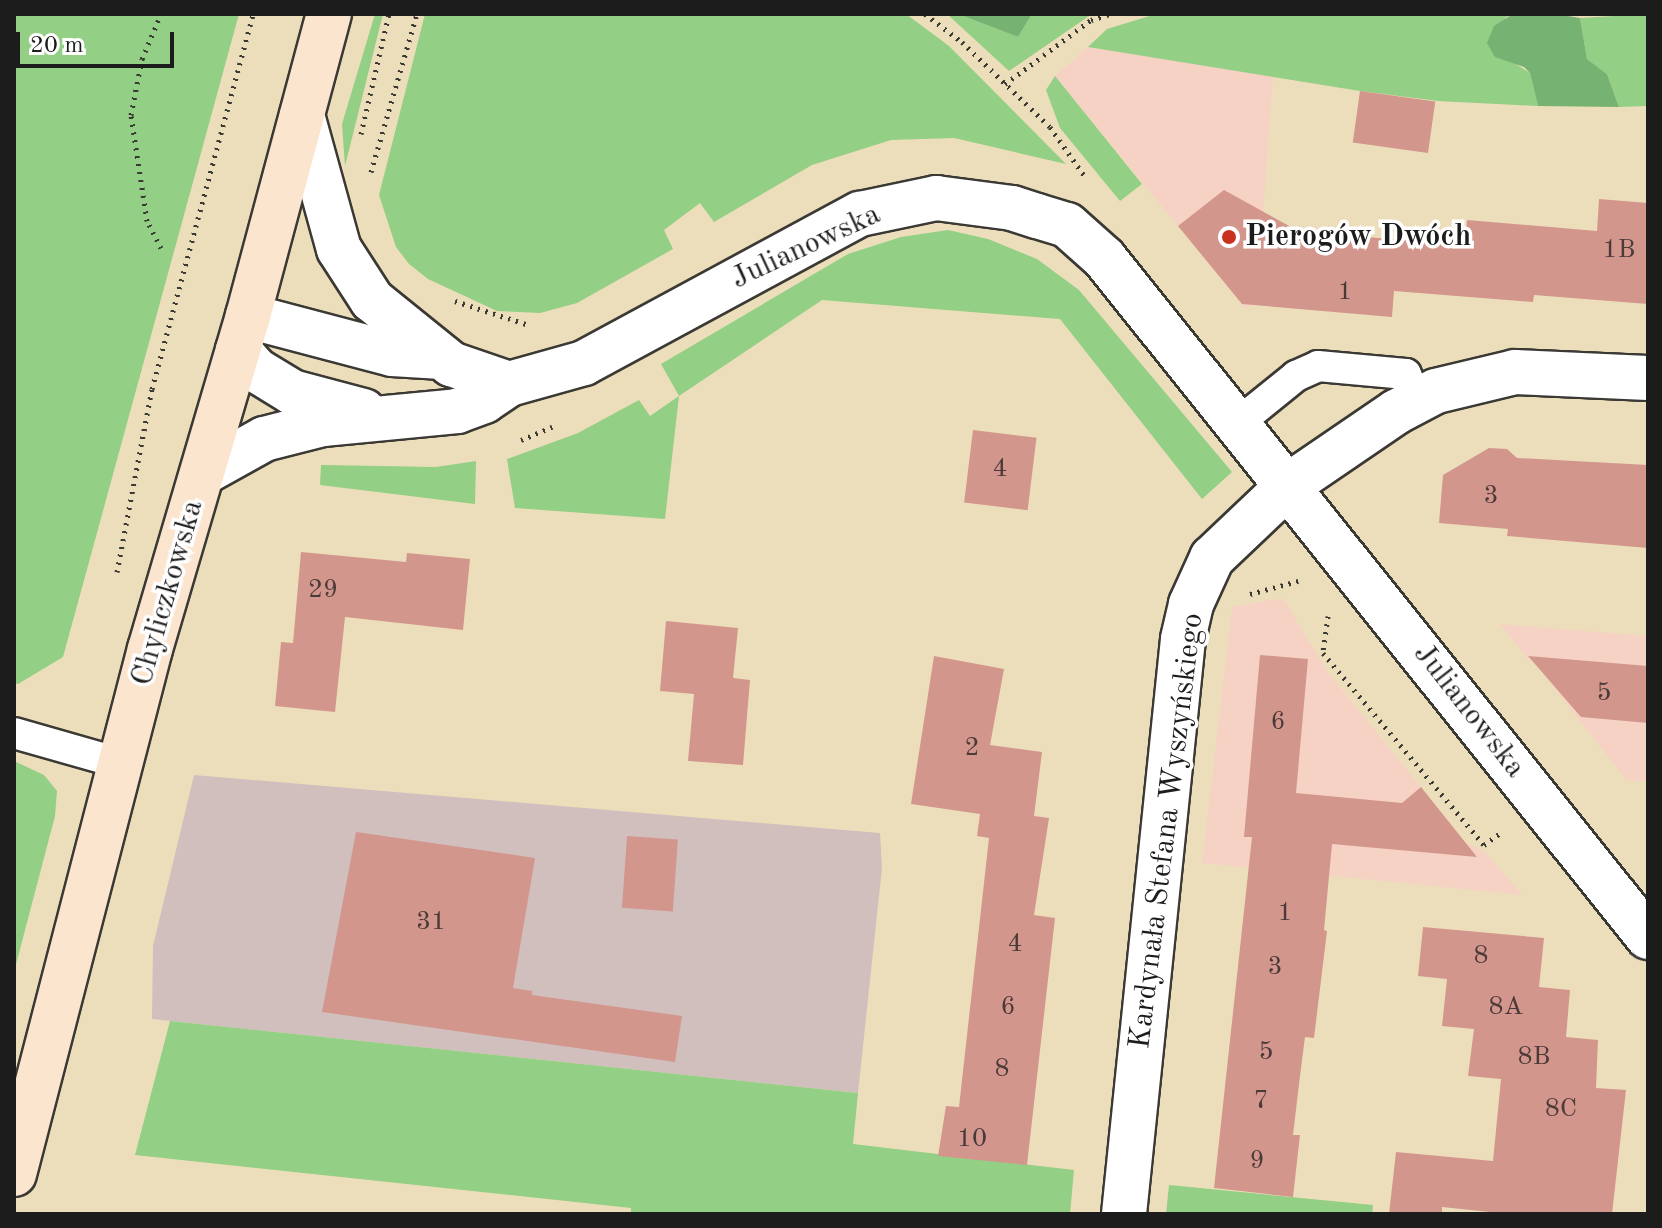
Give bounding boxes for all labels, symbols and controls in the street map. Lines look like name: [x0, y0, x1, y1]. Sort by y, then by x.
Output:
scale bar: [20, 16, 178, 66]
text: 20 m: [30, 34, 84, 58]
street label: Julianowska: [726, 197, 886, 297]
place label: Pierogów Dwóch: [1245, 219, 1471, 255]
marker: Pierogów Dwóch: [1220, 228, 1238, 246]
house number: 1B: [1602, 235, 1636, 267]
house number: 1: [1337, 277, 1353, 309]
house number: 4: [992, 454, 1008, 486]
house number: 3: [1483, 481, 1499, 513]
street label: Chyliczkowska: [124, 496, 212, 690]
house number: 29: [308, 575, 338, 607]
street label: Kardynała Stefana Wyszyńskiego: [1122, 611, 1212, 1051]
street label: Julianowska: [1405, 637, 1533, 785]
house number: 5: [1596, 678, 1612, 710]
house number: 6: [1270, 707, 1286, 739]
house number: 2: [964, 733, 980, 765]
house number: 1: [1277, 898, 1293, 930]
house number: 31: [416, 907, 446, 939]
house number: 4: [1007, 929, 1023, 961]
house number: 8: [1473, 941, 1489, 973]
house number: 3: [1267, 952, 1283, 984]
house number: 6: [1000, 992, 1016, 1024]
house number: 8A: [1489, 992, 1523, 1024]
house number: 5: [1258, 1037, 1274, 1069]
house number: 8B: [1517, 1042, 1551, 1074]
house number: 8: [994, 1054, 1010, 1086]
house number: 7: [1253, 1086, 1269, 1118]
house number: 8C: [1545, 1094, 1577, 1126]
house number: 10: [957, 1124, 987, 1156]
house number: 9: [1249, 1146, 1265, 1178]

